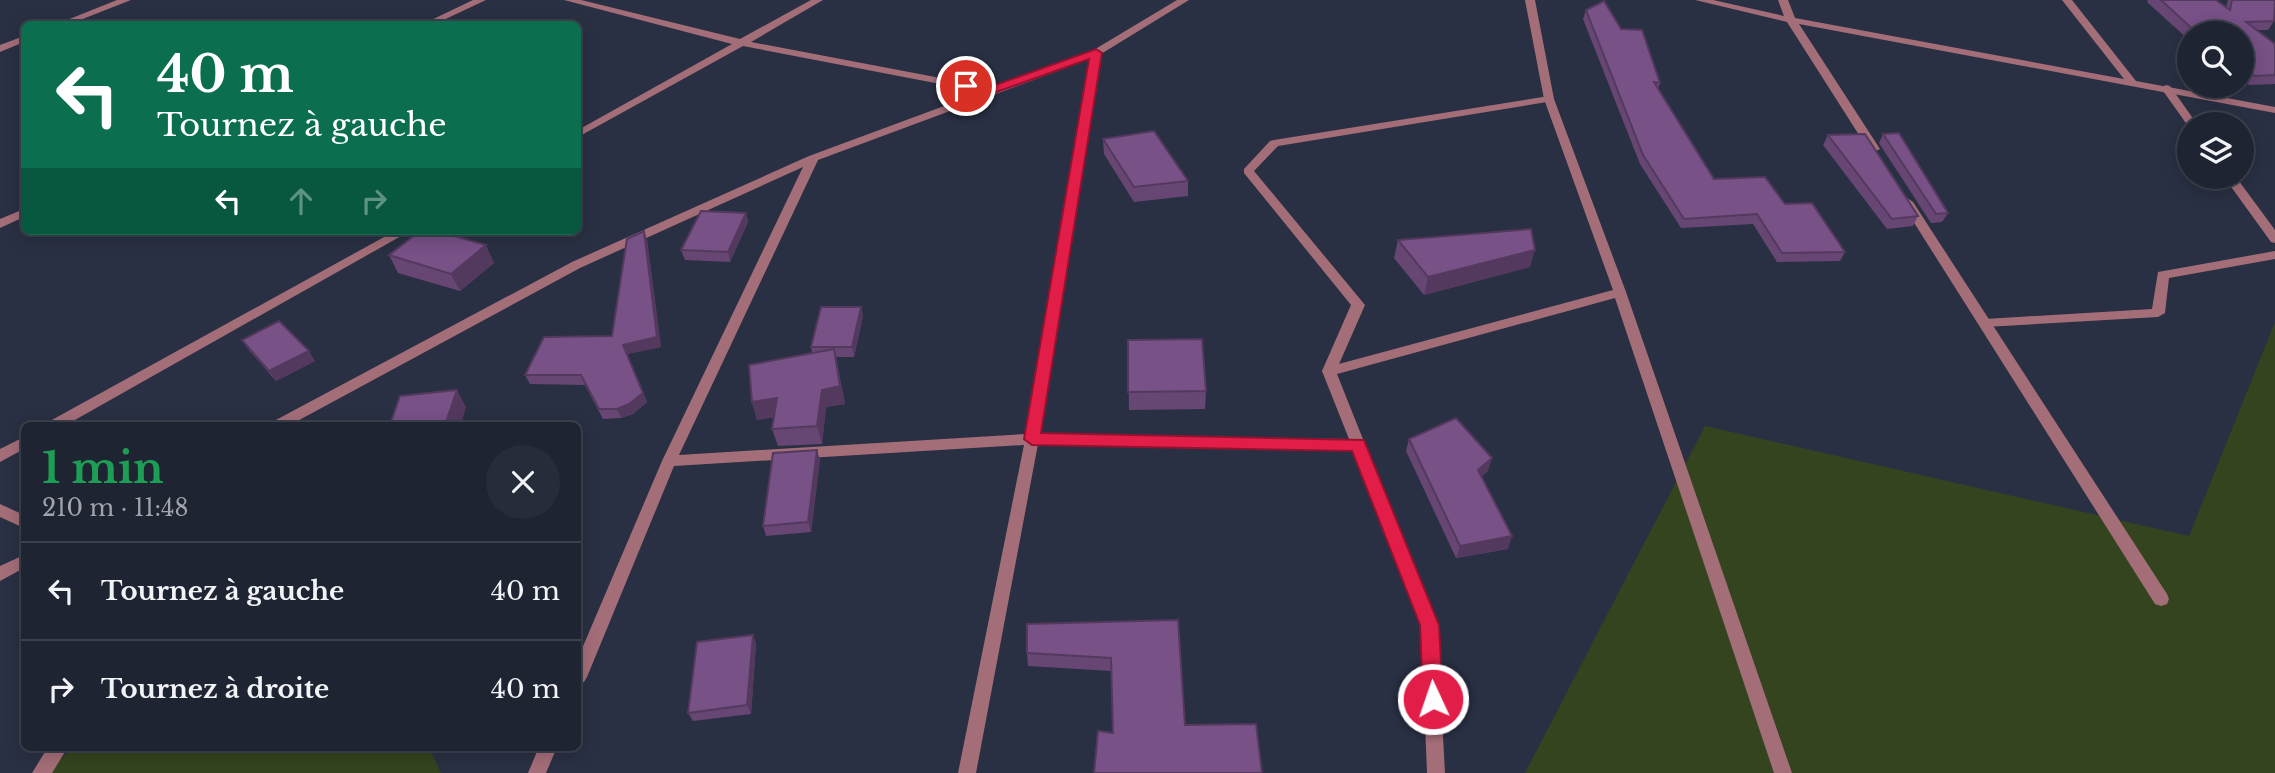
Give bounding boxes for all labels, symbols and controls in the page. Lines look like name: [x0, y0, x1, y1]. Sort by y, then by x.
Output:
map controls: [2177, 21, 2254, 189]
button: search: [2177, 21, 2254, 98]
text: 40 m: [157, 44, 294, 105]
icon: left: [42, 49, 133, 140]
pin: [936, 56, 996, 116]
icon: arrive: [947, 67, 985, 105]
text: Tournez à gauche: [157, 105, 447, 145]
button: layers: [2177, 112, 2254, 189]
icon: left: [209, 182, 247, 220]
icon: ahead: [282, 182, 320, 220]
icon: right: [355, 182, 393, 220]
text: 1 min: [42, 442, 164, 494]
button: close: [486, 445, 560, 519]
text: 210 m · 11:48: [42, 494, 188, 522]
icon: left: [42, 572, 80, 610]
text: Tournez à gauche: [101, 575, 344, 607]
text: 40 m: [491, 575, 560, 607]
position arrow: [1396, 662, 1470, 736]
icon: right: [42, 670, 80, 708]
text: Tournez à droite: [101, 673, 329, 705]
text: 40 m: [491, 673, 560, 705]

